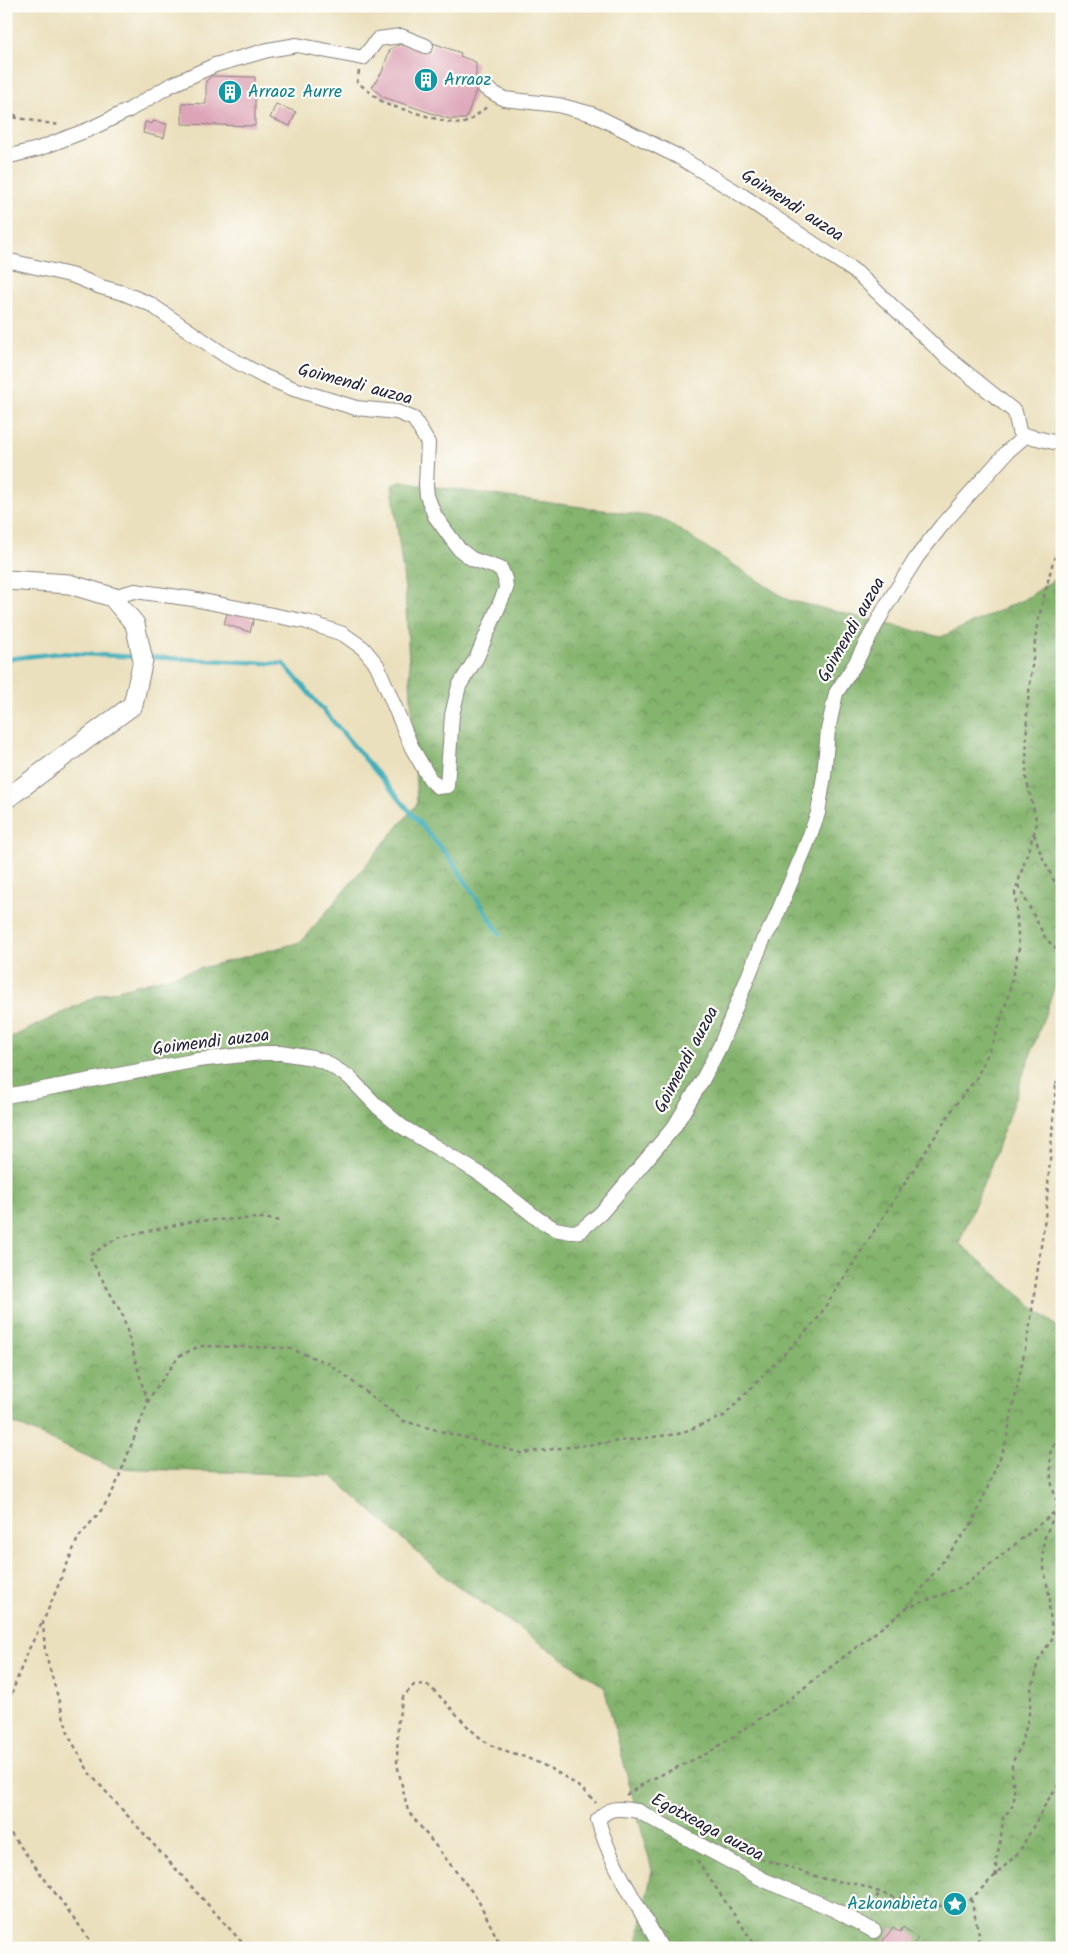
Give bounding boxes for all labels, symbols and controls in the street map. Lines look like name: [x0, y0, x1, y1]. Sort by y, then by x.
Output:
place label: Arraoz: [444, 66, 491, 95]
building icon: Arraoz: [413, 67, 439, 93]
place label: Arraoz Aurre: [248, 78, 342, 107]
building icon: Arraoz Aurre: [217, 79, 243, 105]
street label: Goimendi auzoa: [735, 162, 849, 250]
street label: Goimendi auzoa: [294, 356, 416, 414]
street label: Goimendi auzoa: [810, 572, 894, 688]
street label: Goimendi auzoa: [647, 1001, 727, 1119]
street label: Goimendi auzoa: [151, 1021, 271, 1065]
street label: Egotxeaga auzoa: [645, 1786, 769, 1870]
place label: Azkonabieta: [847, 1890, 938, 1919]
place icon: Azkonabieta: [942, 1891, 968, 1917]

